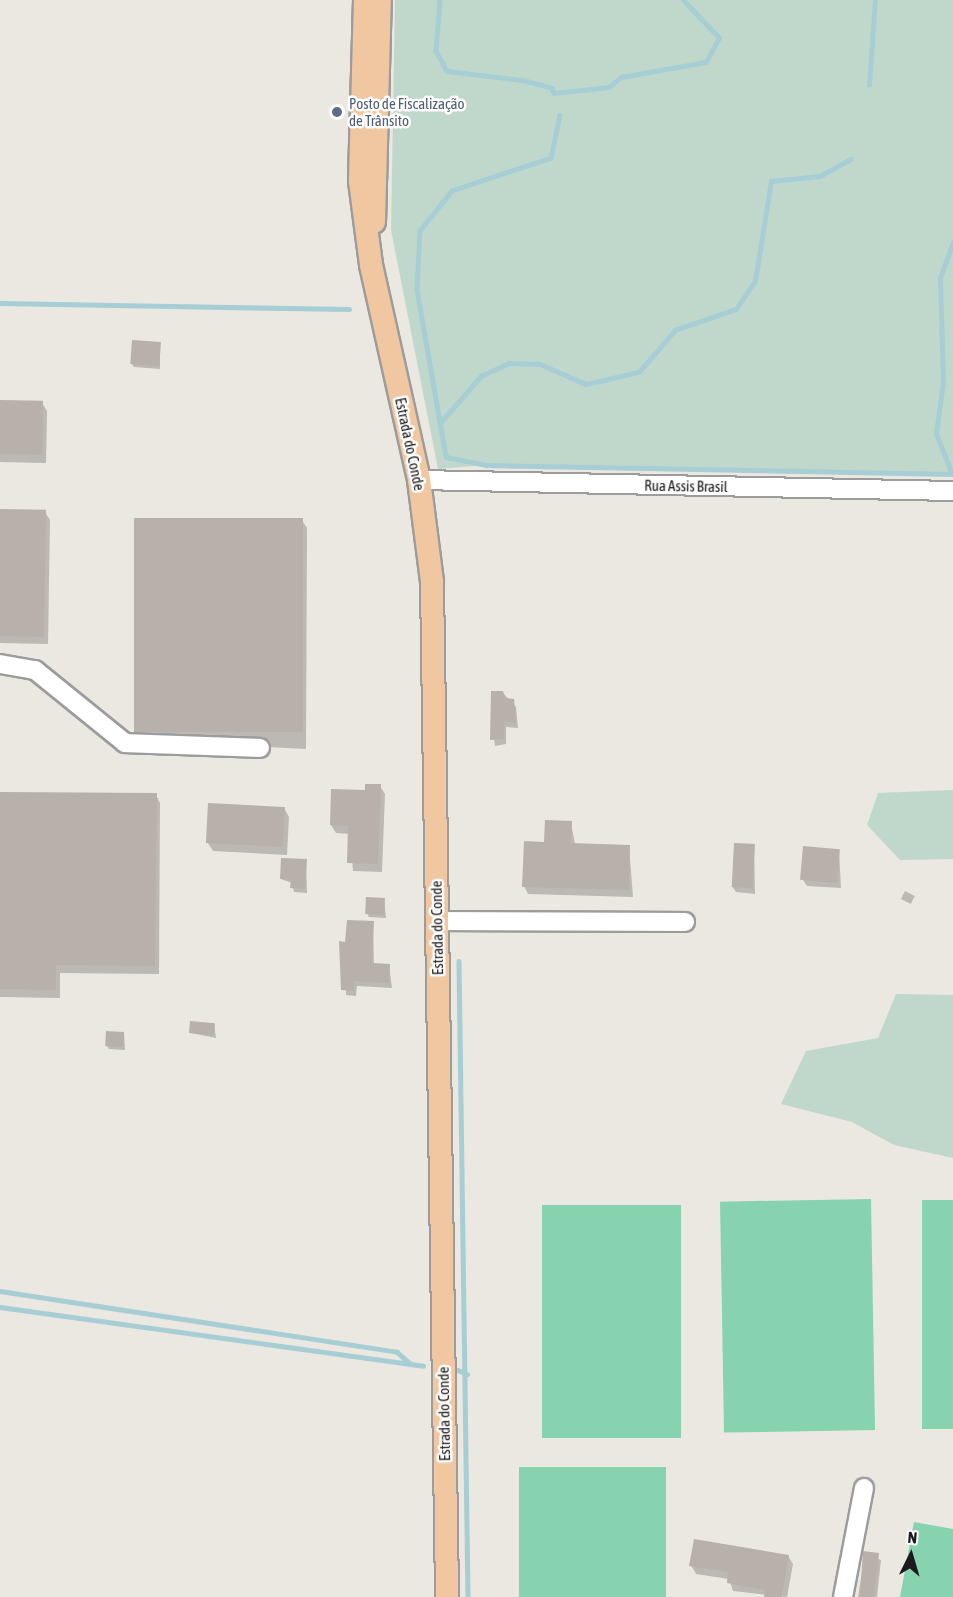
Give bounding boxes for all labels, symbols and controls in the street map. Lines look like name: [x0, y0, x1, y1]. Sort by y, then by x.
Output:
place label: Posto de Fiscalização de Trânsito: [349, 94, 464, 129]
marker: Posto de Fiscalização de Trânsito: [330, 105, 344, 119]
street label: Estrada do Conde: [391, 396, 429, 492]
street label: Rua Assis Brasil: [644, 476, 728, 496]
street label: Estrada do Conde: [427, 881, 447, 975]
street label: Estrada do Conde: [434, 1367, 454, 1461]
north arrow: [881, 1525, 941, 1585]
text: N: [907, 1528, 918, 1546]

